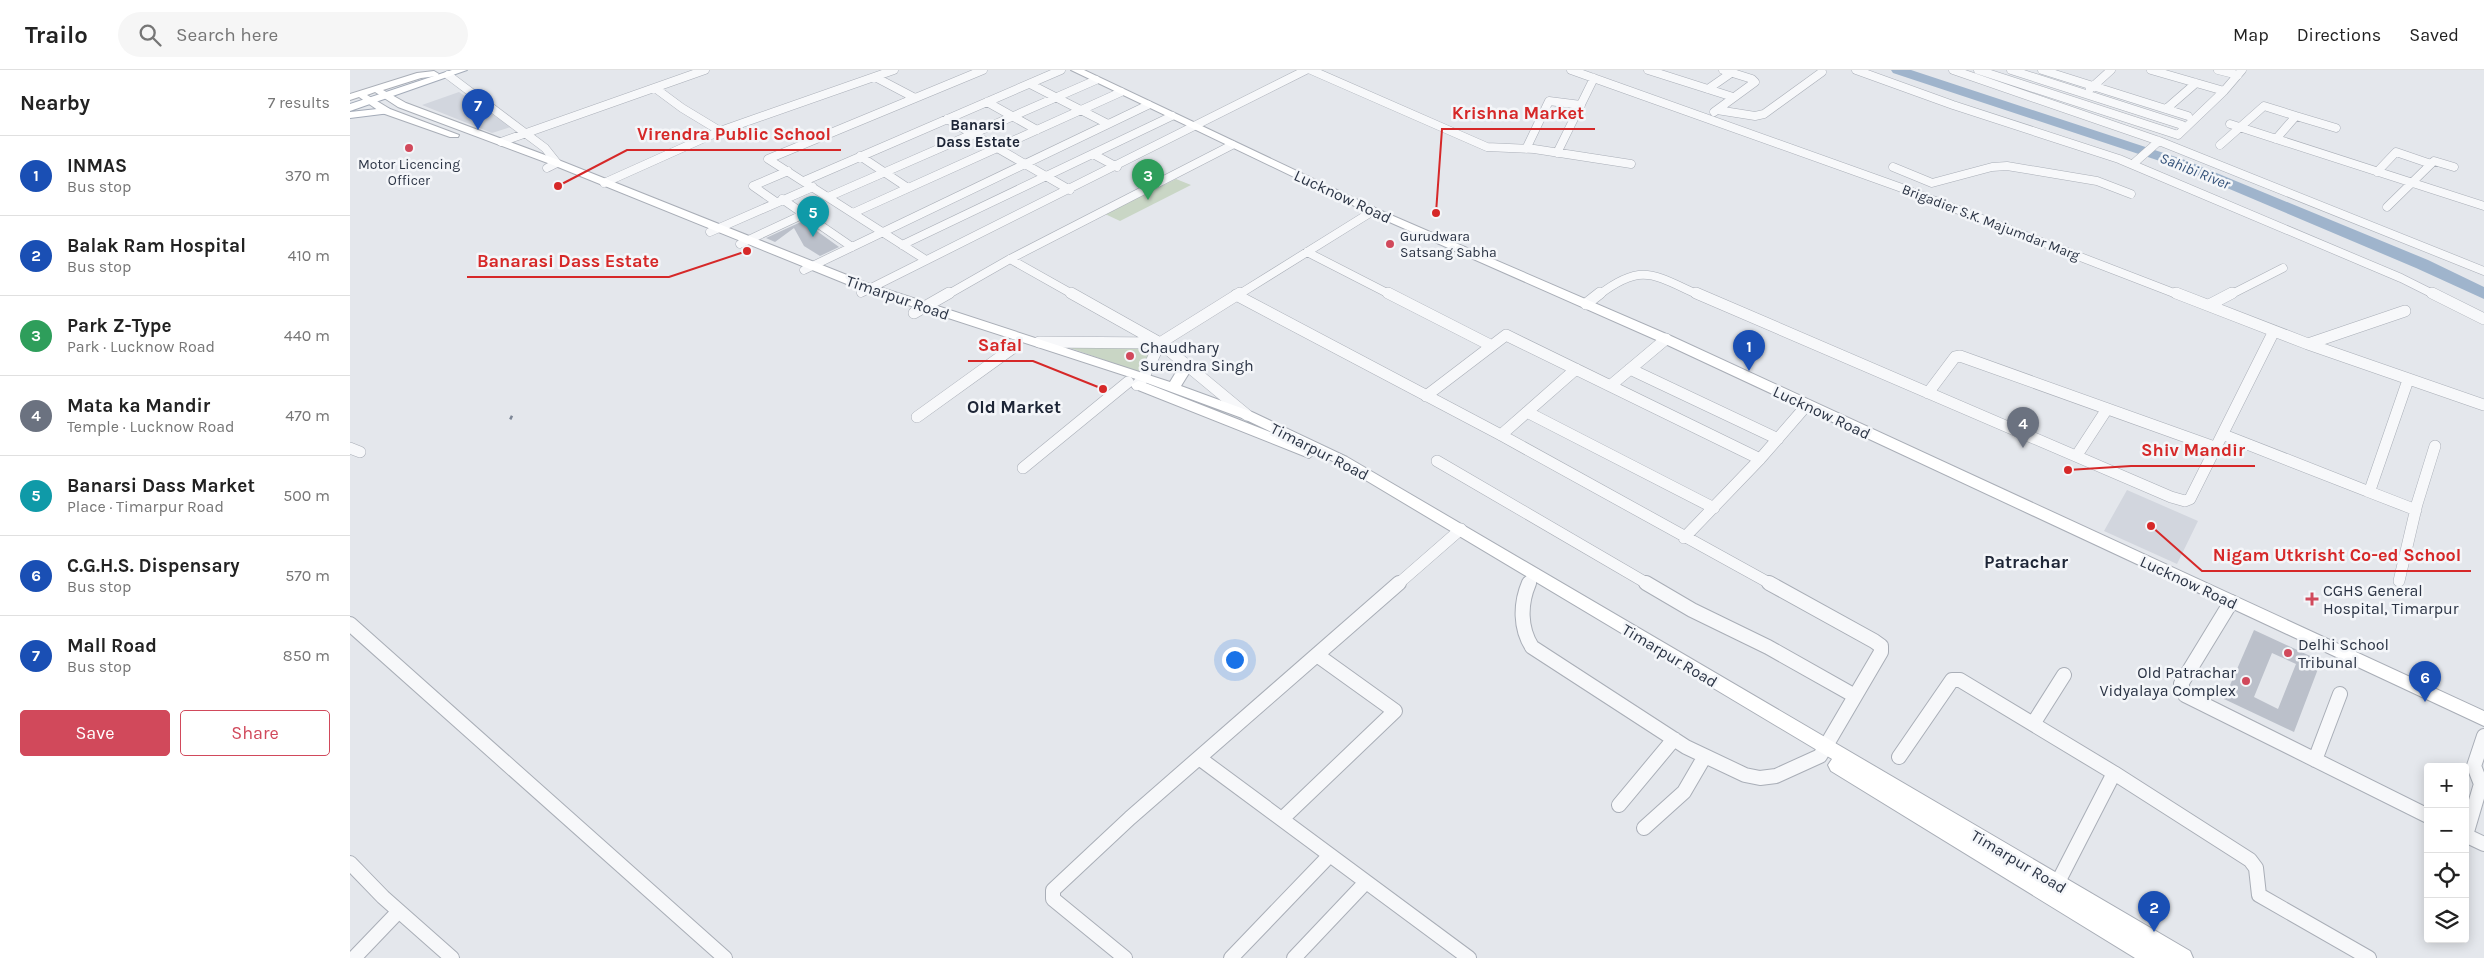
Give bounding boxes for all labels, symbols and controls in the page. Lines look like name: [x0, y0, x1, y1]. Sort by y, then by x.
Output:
search box: [118, 12, 468, 57]
text: Trailo: [25, 21, 88, 49]
icon: search: [136, 21, 164, 49]
text: Search here: [176, 24, 278, 46]
text: Map: [2233, 24, 2269, 46]
text: Directions: [2297, 24, 2381, 46]
text: Saved: [2409, 24, 2459, 46]
pin: 7: [462, 89, 494, 130]
text: Nearby: [20, 91, 90, 115]
text: 7 results: [268, 93, 330, 112]
callout: Krishna Market: [1442, 96, 1595, 129]
text: Krishna Market: [1452, 102, 1584, 124]
district label: Banarsi Dass Estate: [936, 116, 1020, 151]
callout: Virendra Public School: [627, 117, 841, 150]
text: Virendra Public School: [637, 123, 831, 145]
marker: Motor Licencing Officer: [403, 142, 415, 154]
water label: Sahibi River: [2157, 149, 2234, 194]
text: INMAS: [67, 155, 127, 177]
place label: Motor Licencing Officer: [358, 156, 460, 189]
pin: 3: [1132, 159, 1164, 200]
text: 1: [33, 166, 39, 185]
text: 370 m: [285, 166, 330, 185]
street label: Lucknow Road: [1291, 166, 1394, 227]
text: Bus stop: [67, 177, 131, 196]
street label: Brigadier S.K. Majumdar Marg: [1900, 181, 2082, 264]
pin: 5: [797, 196, 829, 237]
place label: Gurudwara Satsang Sabha: [1400, 228, 1497, 261]
text: Balak Ram Hospital: [67, 235, 246, 257]
marker: Gurudwara Satsang Sabha: [1384, 238, 1396, 250]
callout: Banarasi Dass Estate: [467, 244, 669, 277]
text: 2: [31, 246, 41, 265]
text: 410 m: [288, 246, 330, 265]
text: Banarasi Dass Estate: [477, 250, 659, 272]
text: Bus stop: [67, 257, 131, 276]
street label: Timarpur Road: [844, 271, 952, 324]
text: Park Z-Type: [67, 315, 171, 337]
text: 3: [31, 326, 41, 345]
text: 440 m: [284, 326, 330, 345]
callout: Safal: [968, 328, 1033, 361]
pin: 1: [1733, 330, 1765, 371]
text: Safal: [978, 334, 1022, 356]
text: Park · Lucknow Road: [67, 337, 215, 356]
place label: Chaudhary Surendra Singh: [1140, 338, 1254, 375]
marker: Chaudhary Surendra Singh: [1124, 350, 1136, 362]
street label: Lucknow Road: [1770, 382, 1873, 443]
text: Mata ka Mandir: [67, 395, 210, 417]
district label: Old Market: [967, 396, 1061, 418]
text: 4: [31, 406, 41, 425]
text: 470 m: [285, 406, 330, 425]
pin: 4: [2007, 407, 2039, 448]
text: Temple · Lucknow Road: [67, 417, 235, 436]
street label: Timarpur Road: [1267, 419, 1372, 484]
callout: Shiv Mandir: [2131, 433, 2255, 466]
text: Shiv Mandir: [2141, 439, 2245, 461]
text: Banarsi Dass Market: [67, 475, 255, 497]
text: 5: [31, 486, 41, 505]
text: 500 m: [283, 486, 330, 505]
text: Place · Timarpur Road: [67, 497, 224, 516]
callout: Nigam Utkrisht Co-ed School: [2202, 538, 2471, 571]
text: Nigam Utkrisht Co-ed School: [2213, 544, 2461, 566]
district label: Patrachar: [1984, 551, 2068, 573]
street label: Lucknow Road: [2137, 552, 2240, 613]
text: C.G.H.S. Dispensary: [67, 555, 240, 577]
text: 6: [31, 566, 41, 585]
text: 570 m: [285, 566, 330, 585]
text: Bus stop: [67, 577, 131, 596]
place label: CGHS General Hospital, Timarpur: [2323, 581, 2459, 618]
marker: CGHS General Hospital, Timarpur: [2305, 592, 2319, 606]
street label: Timarpur Road: [1619, 620, 1721, 691]
text: Mall Road: [67, 635, 157, 657]
place label: Delhi School Tribunal: [2298, 635, 2389, 672]
text: 7: [32, 646, 40, 665]
text: 850 m: [283, 646, 330, 665]
your location: [1222, 647, 1248, 673]
marker: Delhi School Tribunal: [2282, 647, 2294, 659]
text: Bus stop: [67, 657, 131, 676]
pin: 6: [2409, 661, 2441, 702]
place label: Old Patrachar Vidyalaya Complex: [2099, 663, 2236, 700]
marker: Old Patrachar Vidyalaya Complex: [2240, 675, 2252, 687]
button: Save: [20, 710, 170, 756]
button: Share: [180, 710, 330, 756]
map controls: [2424, 763, 2469, 943]
button: +: [2424, 763, 2469, 808]
button: −: [2424, 808, 2469, 853]
street label: Timarpur Road: [1968, 826, 2070, 897]
button: locate: [2424, 853, 2469, 898]
pin: 2: [2138, 891, 2170, 932]
button: layers: [2424, 898, 2469, 943]

